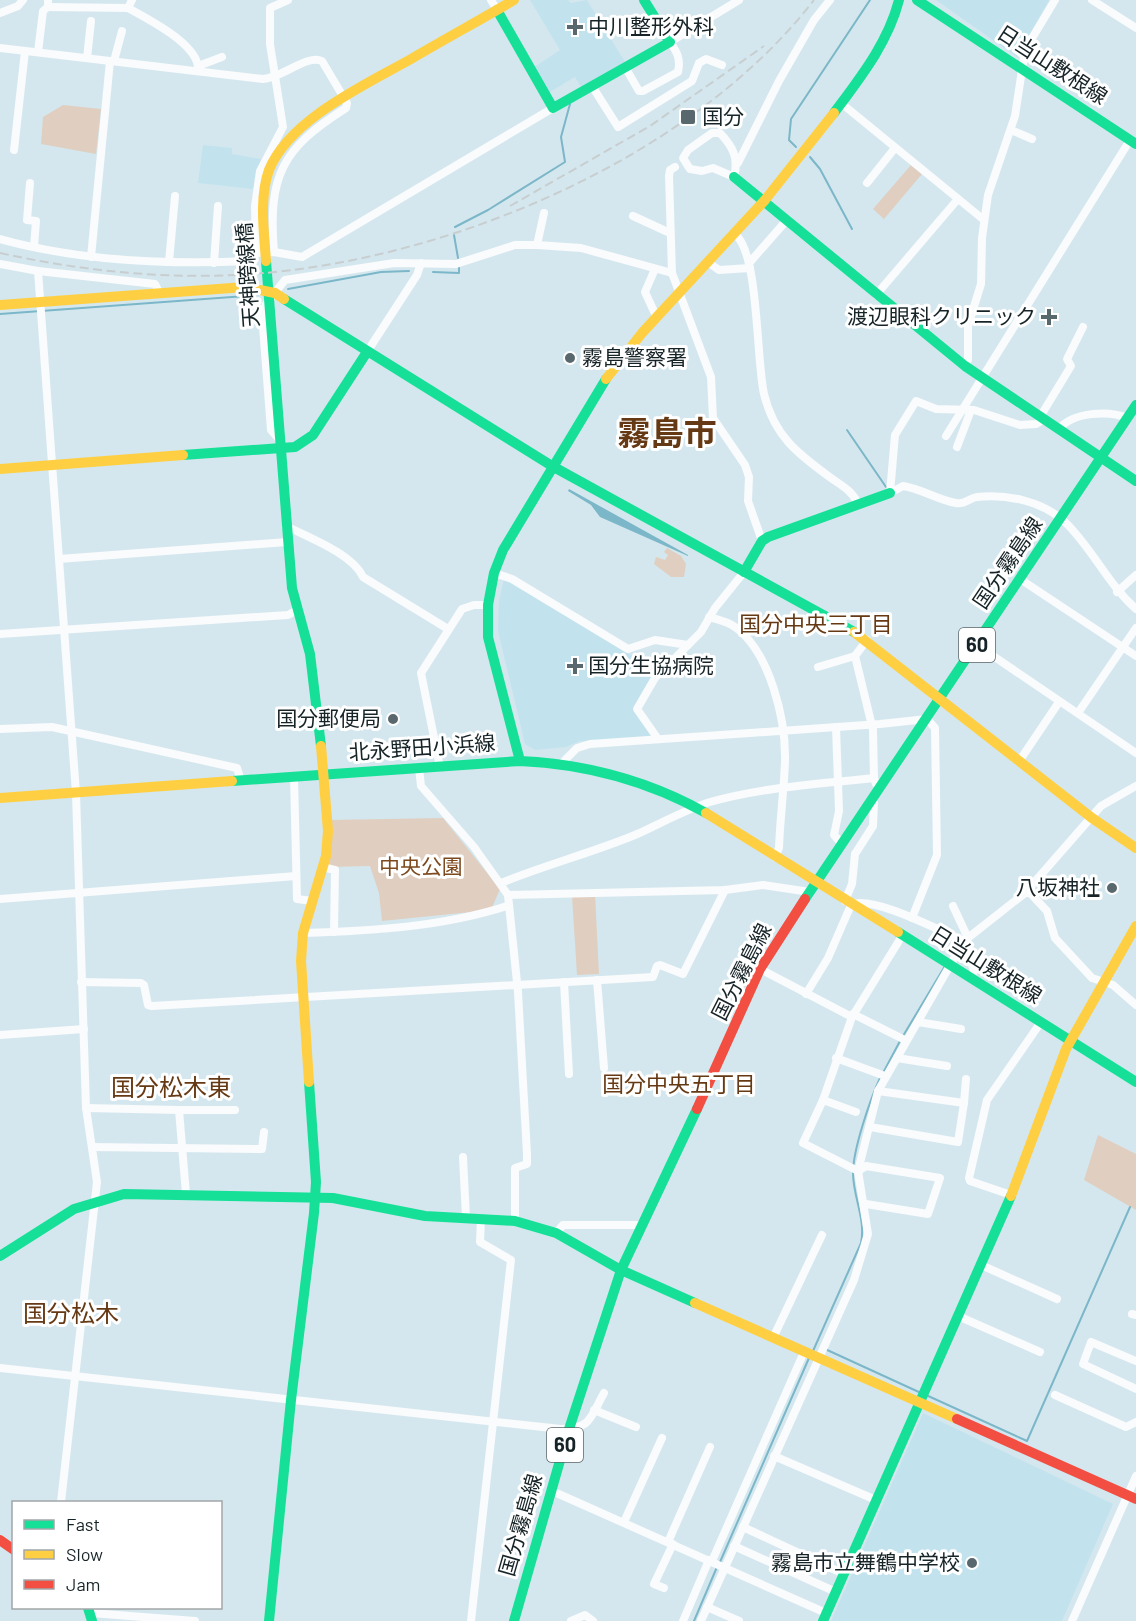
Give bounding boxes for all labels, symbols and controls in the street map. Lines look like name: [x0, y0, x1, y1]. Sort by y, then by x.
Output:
place label: 中川整形外科: [588, 13, 714, 38]
marker: 中川整形外科: [566, 18, 584, 36]
street label: 日当山敷根線: [993, 19, 1112, 109]
place label: 国分: [702, 103, 744, 128]
marker: 国分: [679, 108, 697, 126]
street label: 天神跨線橋: [230, 222, 263, 328]
place label: 渡辺眼科クリニック: [847, 303, 1036, 328]
marker: 渡辺眼科クリニック: [1040, 308, 1058, 326]
place label: 霧島警察署: [582, 344, 687, 369]
marker: 霧島警察署: [563, 351, 577, 365]
district label: 霧島市: [618, 412, 717, 452]
street label: 国分霧島線: [967, 512, 1046, 613]
district label: 国分中央三丁目: [739, 610, 893, 636]
road number: 60: [959, 628, 995, 662]
place label: 国分生協病院: [588, 652, 714, 677]
marker: 国分生協病院: [566, 657, 584, 675]
place label: 国分郵便局: [276, 705, 381, 730]
marker: 国分郵便局: [386, 712, 400, 726]
street label: 北永野田小浜線: [348, 729, 496, 764]
park label: 中央公園: [379, 853, 463, 878]
place label: 八坂神社: [1016, 874, 1100, 899]
marker: 八坂神社: [1105, 881, 1119, 895]
street label: 国分霧島線: [706, 919, 776, 1024]
street label: 日当山敷根線: [927, 920, 1047, 1008]
district label: 国分中央五丁目: [602, 1070, 756, 1096]
district label: 国分松木東: [111, 1072, 231, 1101]
district label: 国分松木: [23, 1298, 119, 1327]
road number: 60: [547, 1428, 583, 1462]
street label: 国分霧島線: [493, 1471, 546, 1578]
legend: [12, 1501, 222, 1609]
text: Fast: [66, 1513, 100, 1535]
text: Slow: [66, 1543, 103, 1565]
place label: 霧島市立舞鶴中学校: [771, 1549, 960, 1574]
marker: 霧島市立舞鶴中学校: [965, 1556, 979, 1570]
text: Jam: [66, 1573, 100, 1595]

